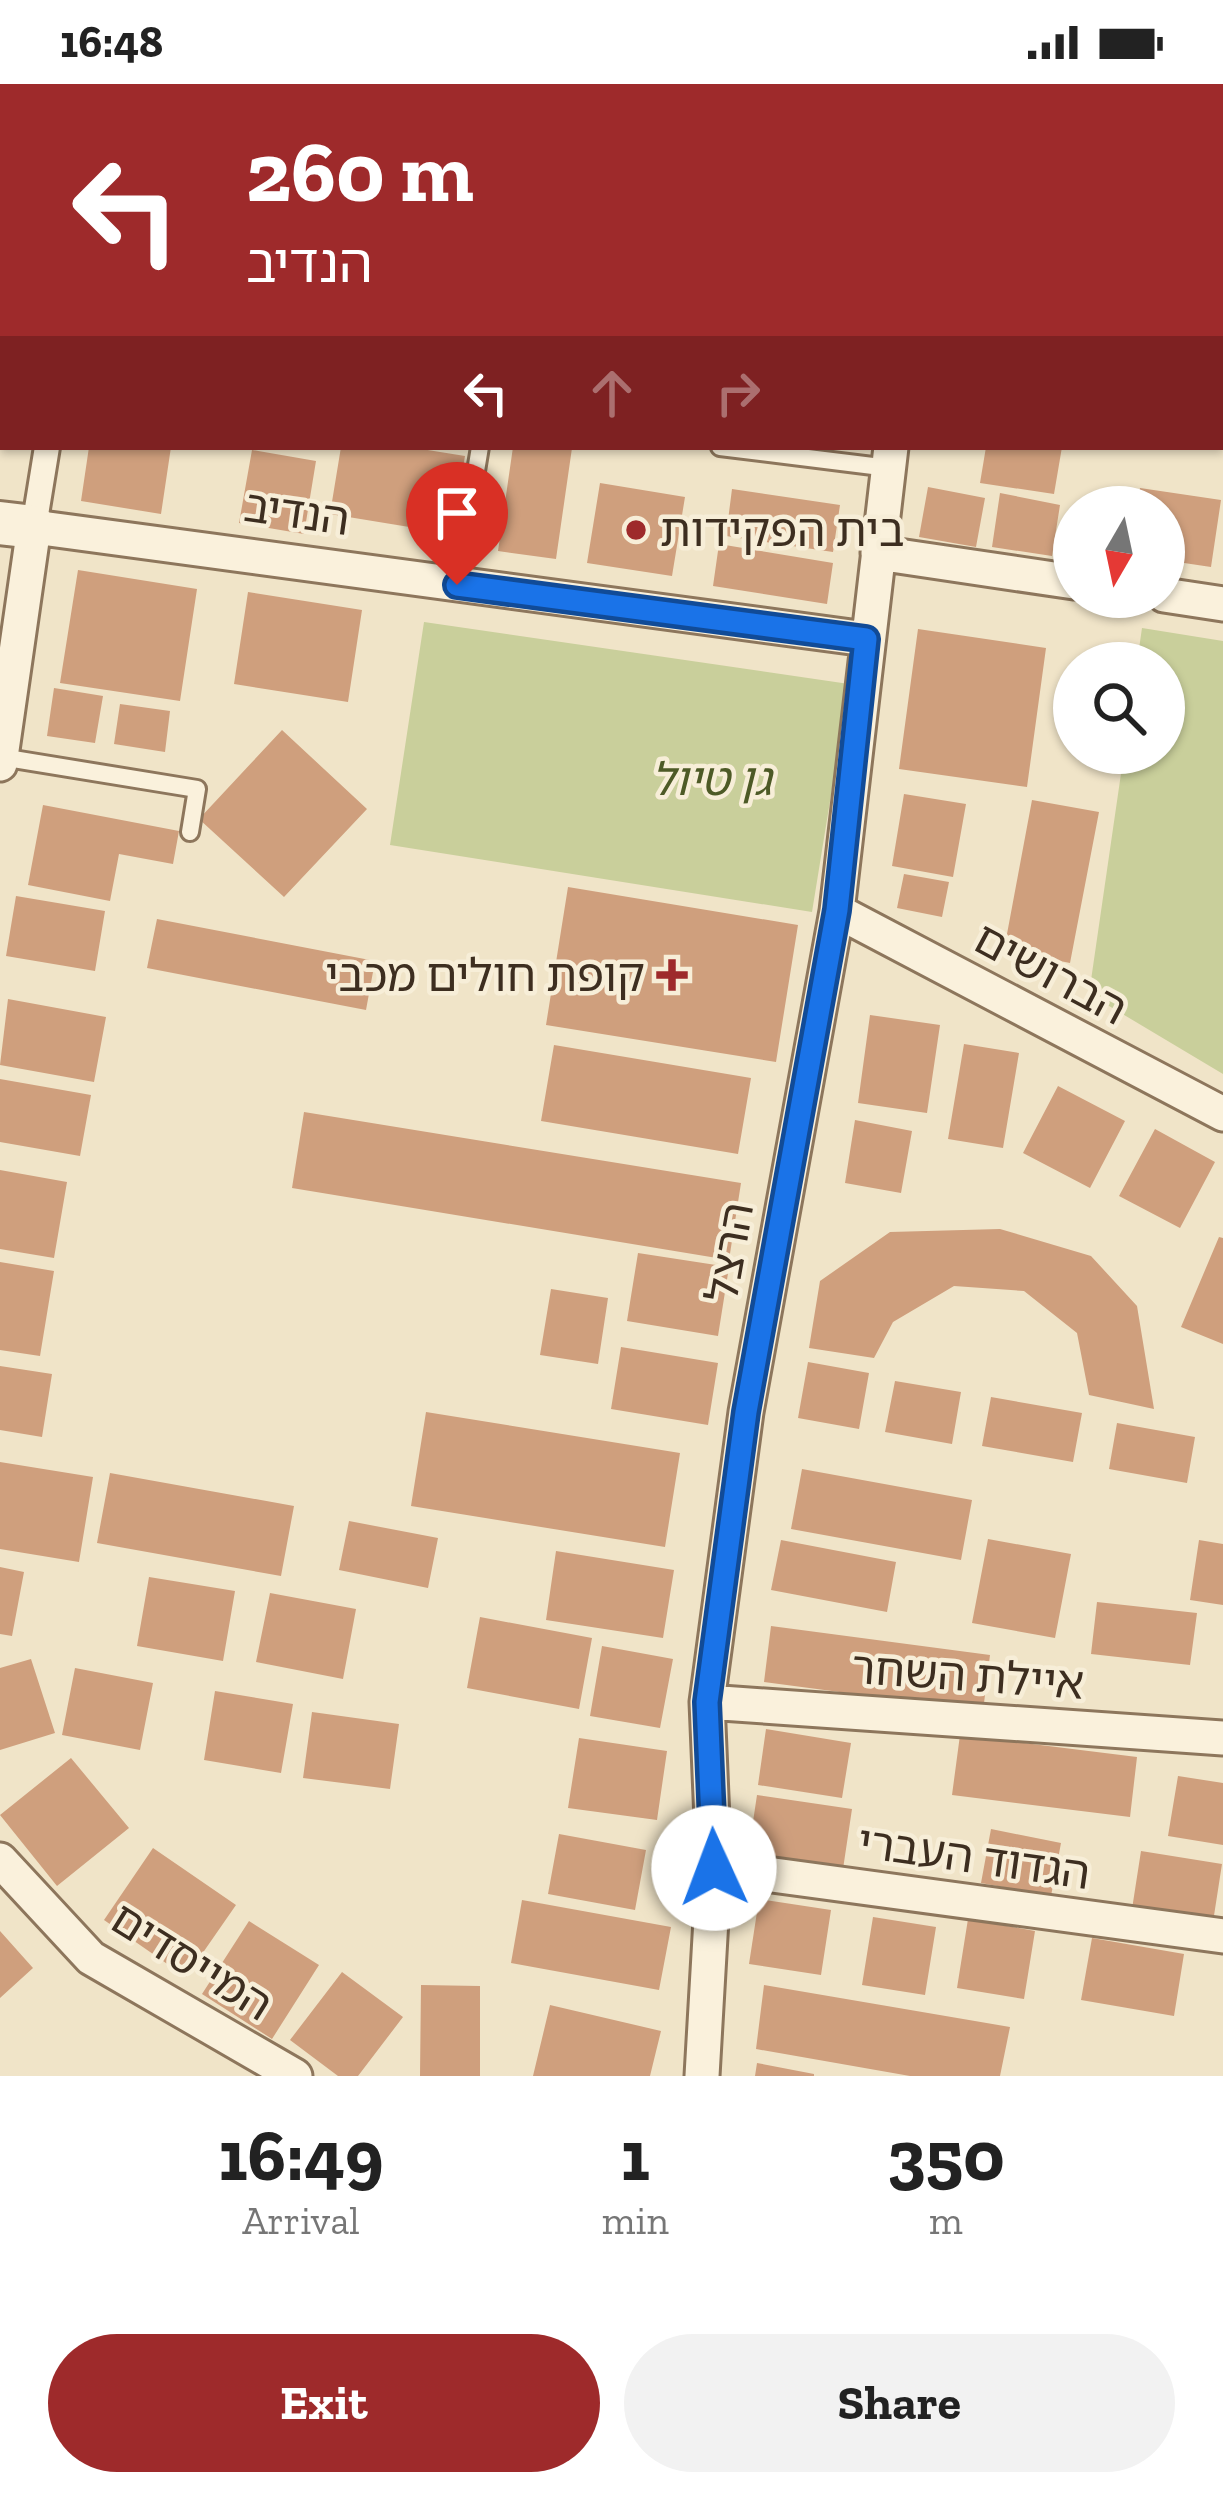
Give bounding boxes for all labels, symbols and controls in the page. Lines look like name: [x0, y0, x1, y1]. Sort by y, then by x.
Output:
text: 16:48: [60, 15, 163, 69]
text: 260 m: [246, 122, 474, 223]
icon: left: [48, 132, 204, 288]
text: הנדיב: [246, 231, 373, 296]
icon: left: [453, 360, 519, 426]
icon: ahead: [579, 360, 645, 426]
icon: right: [705, 360, 771, 426]
pin: [406, 462, 508, 585]
street label: הנדיב: [241, 479, 353, 547]
icon: arrive: [424, 480, 490, 546]
north arrow: [1053, 486, 1185, 618]
map controls: [1053, 486, 1185, 774]
place label: בית הפקידות: [660, 504, 905, 558]
marker: בית הפקידות: [623, 517, 649, 543]
button: search: [1053, 642, 1185, 774]
park label: גן טיול: [651, 753, 774, 807]
street label: הברושים: [965, 911, 1136, 1037]
place label: קופת חולים מכבי: [325, 949, 645, 1003]
marker: קופת חולים מכבי: [656, 959, 688, 991]
street label: הרצל: [695, 1198, 765, 1306]
street label: איילת השחר: [850, 1641, 1086, 1711]
position arrow: [651, 1805, 777, 1931]
street label: הגדוד העברי: [854, 1815, 1093, 1901]
street label: המייסדים: [101, 1891, 282, 2032]
text: 16:49: [218, 2112, 383, 2198]
text: 1: [621, 2112, 650, 2198]
text: 350: [887, 2112, 1005, 2198]
text: Arrival: [242, 2197, 360, 2244]
text: min: [602, 2197, 669, 2244]
text: m: [929, 2197, 963, 2244]
button: Exit: [48, 2334, 600, 2472]
button: Share: [624, 2334, 1175, 2472]

